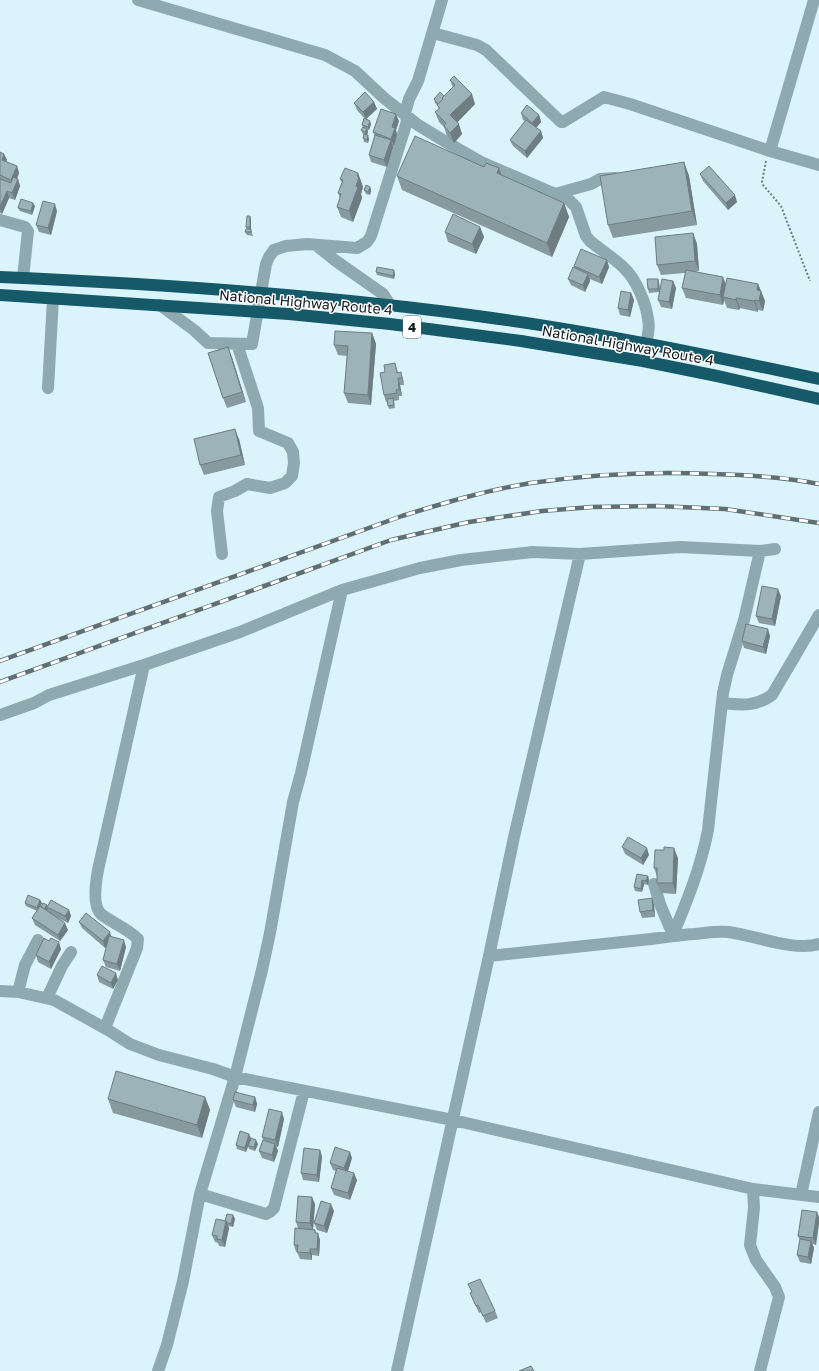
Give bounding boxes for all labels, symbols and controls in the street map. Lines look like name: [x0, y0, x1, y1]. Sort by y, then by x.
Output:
street label: National Highway Route 4: [218, 286, 394, 318]
road number: 4: [403, 316, 421, 338]
street label: National Highway Route 4: [541, 322, 715, 368]

